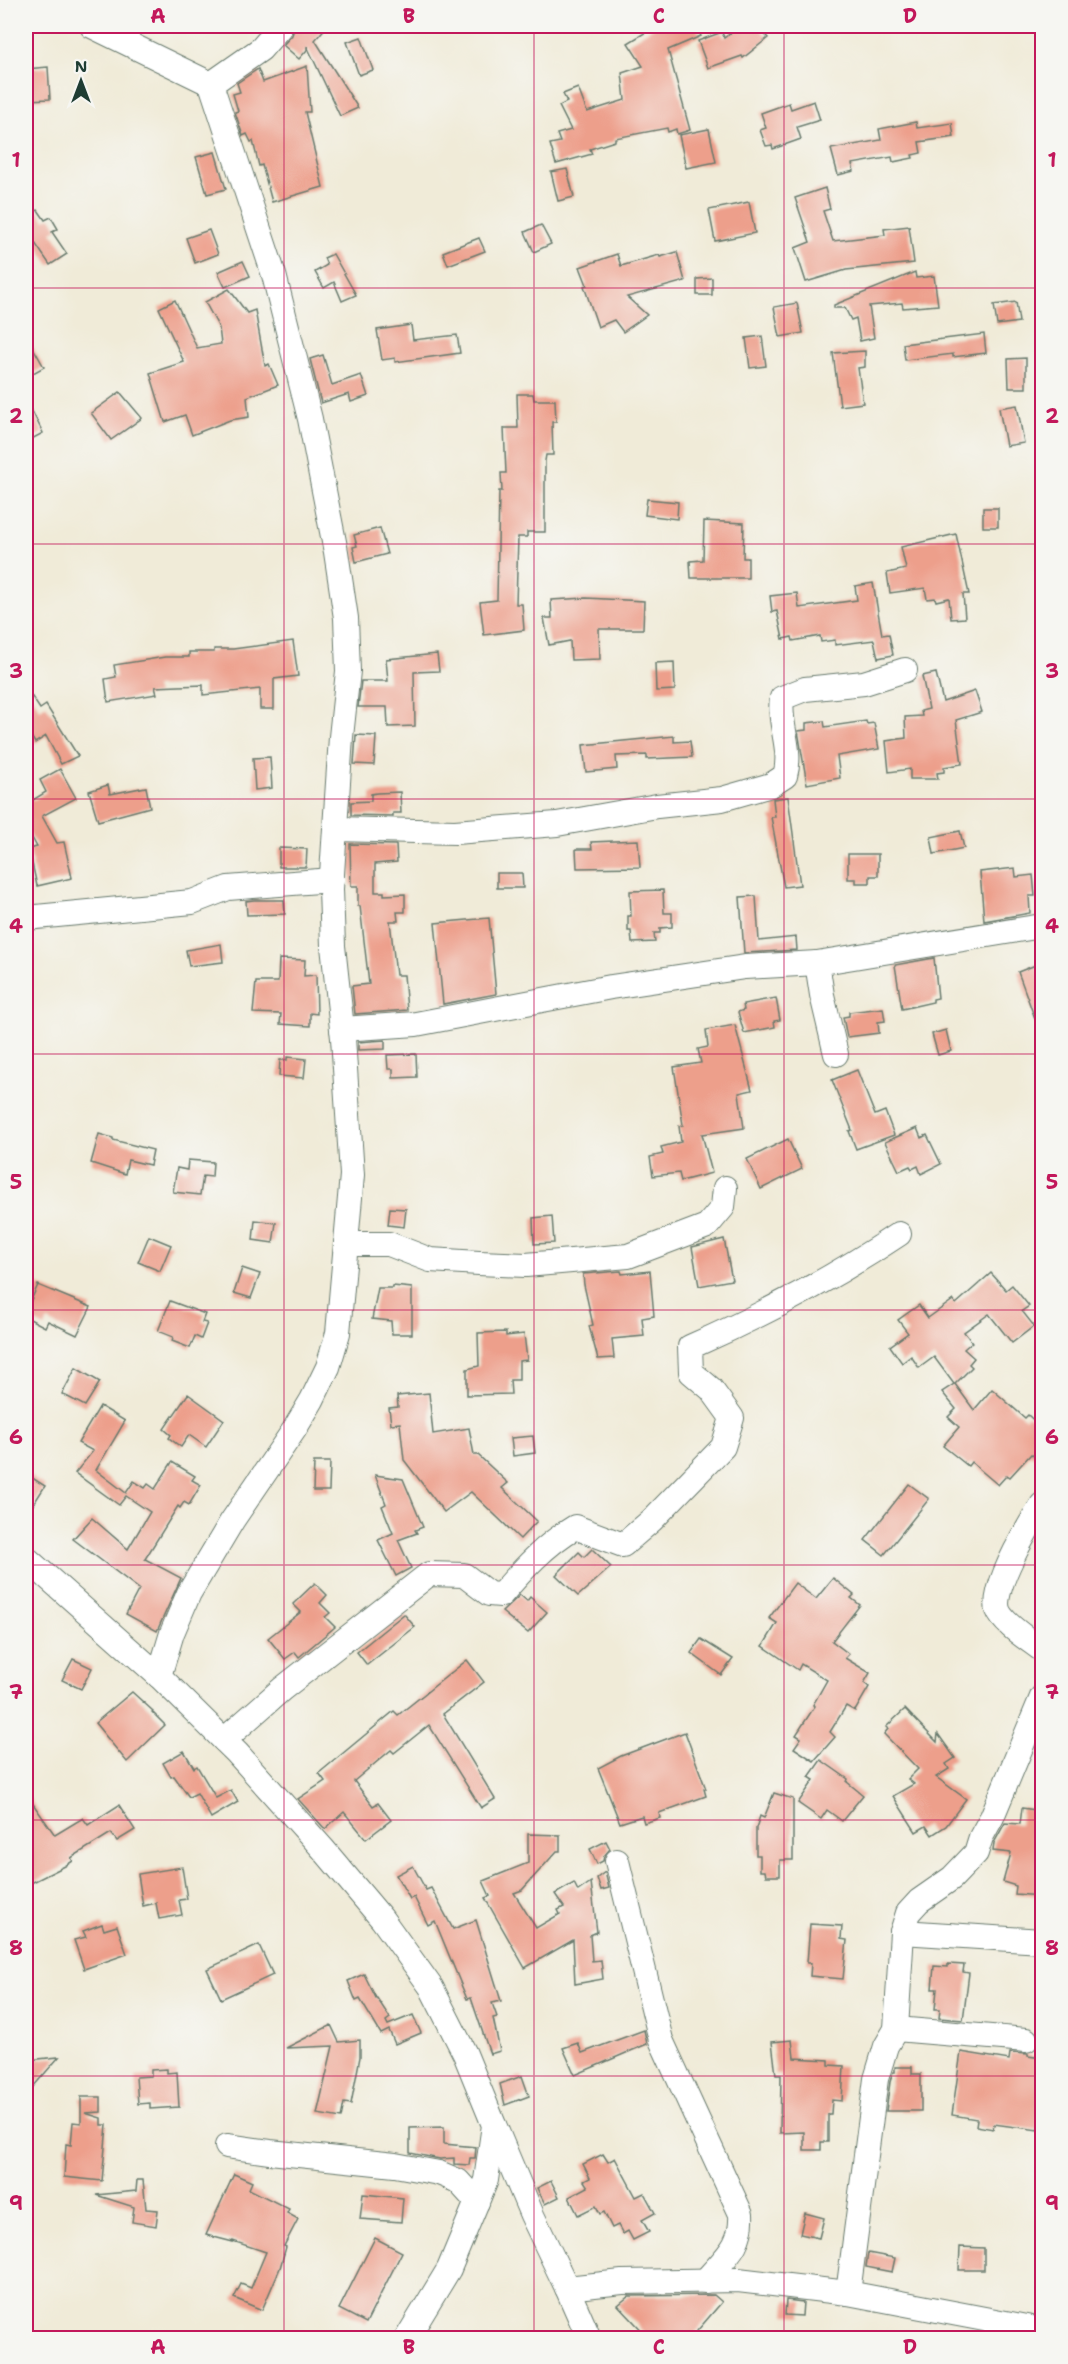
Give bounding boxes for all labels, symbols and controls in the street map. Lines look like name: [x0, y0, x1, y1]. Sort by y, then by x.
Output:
text: A: [150, 3, 166, 29]
text: B: [403, 3, 415, 29]
text: C: [653, 3, 665, 29]
text: D: [903, 3, 917, 29]
north arrow: [51, 51, 111, 111]
text: N: [75, 56, 87, 77]
text: 1: [11, 147, 21, 173]
text: 1: [1047, 147, 1057, 173]
text: 2: [9, 403, 23, 429]
text: 2: [1045, 403, 1059, 429]
text: 3: [9, 658, 23, 684]
text: 3: [1045, 658, 1059, 684]
text: 4: [9, 913, 23, 939]
text: 4: [1045, 913, 1059, 939]
text: 5: [10, 1169, 22, 1195]
text: 5: [1046, 1169, 1058, 1195]
text: 6: [9, 1424, 23, 1450]
text: 6: [1045, 1424, 1059, 1450]
text: 7: [9, 1679, 23, 1705]
text: 7: [1045, 1679, 1059, 1705]
text: 8: [9, 1935, 23, 1961]
text: 8: [1045, 1935, 1059, 1961]
text: 9: [9, 2190, 23, 2216]
text: 9: [1045, 2190, 1059, 2216]
text: A: [150, 2334, 166, 2360]
text: B: [403, 2334, 415, 2360]
text: C: [653, 2334, 665, 2360]
text: D: [903, 2334, 917, 2360]

